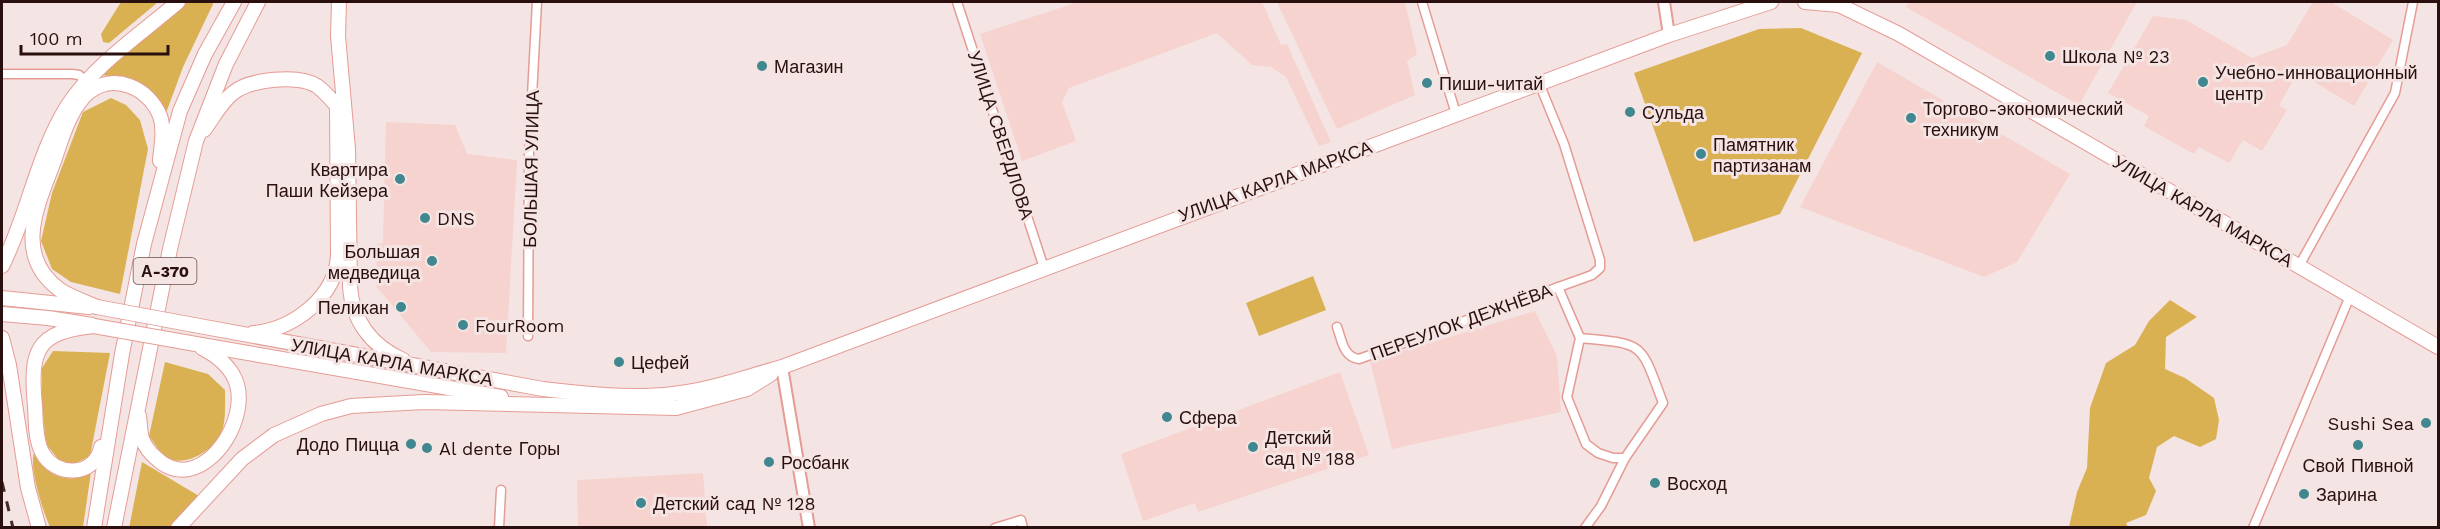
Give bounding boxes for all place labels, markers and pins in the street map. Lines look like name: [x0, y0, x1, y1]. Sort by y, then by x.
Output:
place label: Школа № 23: [2062, 46, 2170, 67]
marker: Школа № 23: [2043, 49, 2057, 63]
place label: Магазин: [774, 56, 843, 77]
marker: Магазин: [755, 59, 769, 73]
place label: Учебно-инновационный центр: [2215, 62, 2418, 104]
place label: Пиши-читай: [1439, 73, 1543, 94]
marker: Учебно-инновационный центр: [2196, 75, 2210, 89]
marker: Пиши-читай: [1420, 76, 1434, 90]
place label: Торгово-экономический техникум: [1923, 98, 2123, 140]
place label: Сульда: [1642, 102, 1705, 123]
marker: Сульда: [1623, 105, 1637, 119]
marker: Торгово-экономический техникум: [1904, 111, 1918, 125]
place label: Памятник партизанам: [1713, 134, 1811, 176]
marker: Памятник партизанам: [1694, 147, 1708, 161]
place label: Квартира Паши Кейзера: [266, 159, 389, 201]
marker: Квартира Паши Кейзера: [393, 172, 407, 186]
place label: DNS: [437, 208, 475, 229]
marker: DNS: [418, 211, 432, 225]
place label: Большая медведица: [328, 241, 421, 283]
marker: Большая медведица: [425, 254, 439, 268]
place label: Пеликан: [318, 297, 389, 318]
marker: Пеликан: [394, 300, 408, 314]
place label: FourRoom: [475, 315, 564, 336]
marker: FourRoom: [456, 318, 470, 332]
place label: Цефей: [631, 352, 689, 373]
marker: Цефей: [612, 355, 626, 369]
place label: Сфера: [1179, 407, 1238, 428]
marker: Сфера: [1160, 410, 1174, 424]
place label: Sushi Sea: [2328, 413, 2414, 434]
marker: Sushi Sea: [2419, 416, 2433, 430]
place label: Детский сад № 188: [1265, 427, 1355, 469]
place label: Додо Пицца: [297, 434, 400, 455]
marker: Додо Пицца: [404, 437, 418, 451]
place label: Al dente Горы: [439, 438, 560, 459]
marker: Свой Пивной: [2351, 438, 2365, 452]
marker: Детский сад № 188: [1246, 440, 1260, 454]
marker: Al dente Горы: [420, 441, 434, 455]
place label: Росбанк: [781, 452, 849, 473]
marker: Росбанк: [762, 455, 776, 469]
place label: Свой Пивной: [2302, 455, 2414, 476]
place label: Восход: [1667, 473, 1727, 494]
marker: Восход: [1648, 476, 1662, 490]
place label: Зарина: [2316, 484, 2378, 505]
marker: Зарина: [2297, 487, 2311, 501]
place label: Детский сад № 128: [653, 493, 816, 514]
marker: Детский сад № 128: [634, 496, 648, 510]

